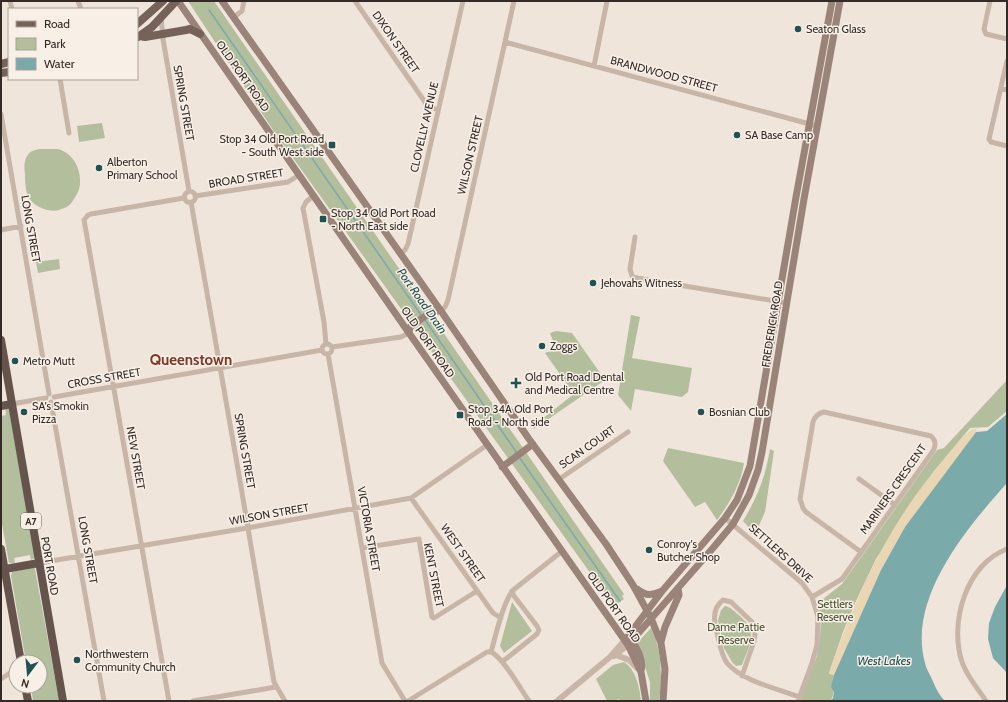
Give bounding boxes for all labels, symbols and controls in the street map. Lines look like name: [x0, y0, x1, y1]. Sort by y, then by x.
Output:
legend: [8, 8, 138, 80]
street label: DIXON STREET: [369, 8, 423, 76]
text: Road: [44, 16, 70, 31]
place label: Seaton Glass: [806, 22, 866, 36]
marker: Seaton Glass: [793, 24, 803, 34]
text: Park: [44, 36, 66, 51]
street label: OLD PORT ROAD: [213, 38, 273, 114]
street label: BRANDWOOD STREET: [609, 53, 719, 95]
text: Water: [44, 56, 75, 71]
street label: SPRING STREET: [170, 64, 198, 142]
street label: CLOVELLY AVENUE: [407, 80, 441, 174]
street label: WILSON STREET: [454, 114, 486, 196]
place label: SA Base Camp: [745, 128, 813, 142]
marker: SA Base Camp: [732, 130, 742, 140]
place label: Stop 34 Old Port Road - South West side: [219, 132, 324, 159]
marker: Stop 34 Old Port Road - South West side: [327, 140, 337, 150]
place label: Alberton Primary School: [107, 155, 178, 182]
marker: Alberton Primary School: [94, 163, 104, 173]
street label: BROAD STREET: [207, 165, 285, 191]
street label: LONG STREET: [18, 194, 44, 264]
place label: Stop 34 Old Port Road - North East side: [331, 206, 436, 233]
marker: Stop 34 Old Port Road - North East side: [318, 214, 328, 224]
water label: Port Road Drain: [394, 265, 451, 337]
place label: Jehovahs Witness: [600, 276, 683, 290]
marker: Jehovahs Witness: [588, 278, 598, 288]
street label: FREDERICK ROAD: [758, 280, 786, 368]
street label: OLD PORT ROAD: [398, 304, 458, 380]
place label: Zoggs: [550, 339, 578, 353]
marker: Zoggs: [537, 341, 547, 351]
district label: Queenstown: [150, 351, 232, 369]
place label: Metro Mutt: [23, 354, 75, 368]
marker: Metro Mutt: [10, 356, 20, 366]
street label: CROSS STREET: [66, 365, 142, 391]
place label: Old Port Road Dental and Medical Centre: [525, 370, 624, 397]
marker: Old Port Road Dental and Medical Centre: [510, 377, 522, 389]
place label: SA's Smokin Pizza: [32, 399, 89, 426]
place label: Stop 34A Old Port Road - North side: [468, 402, 553, 429]
place label: Bosnian Club: [709, 405, 770, 419]
marker: SA's Smokin Pizza: [19, 407, 29, 417]
marker: Bosnian Club: [696, 407, 706, 417]
marker: Stop 34A Old Port Road - North side: [455, 410, 465, 420]
street label: SPRING STREET: [231, 412, 259, 490]
street label: SCAN COURT: [556, 422, 618, 472]
street label: NEW STREET: [124, 425, 148, 491]
street label: MARINERS CRESCENT: [857, 441, 929, 537]
street label: VICTORIA STREET: [355, 485, 383, 573]
street label: WILSON STREET: [228, 500, 310, 528]
road number: A7: [21, 513, 41, 529]
street label: LONG STREET: [75, 515, 101, 585]
street label: SETTLERS DRIVE: [746, 520, 816, 586]
street label: WEST STREET: [438, 521, 488, 585]
street label: PORT ROAD: [38, 536, 62, 596]
place label: Conroy's Butcher Shop: [657, 537, 720, 564]
street label: KENT STREET: [421, 542, 447, 609]
marker: Conroy's Butcher Shop: [644, 545, 654, 555]
street label: OLD PORT ROAD: [584, 569, 644, 645]
park label: Settlers Reserve: [817, 597, 854, 624]
park label: Dame Pattie Reserve: [707, 620, 765, 647]
place label: Northwestern Community Church: [85, 647, 176, 674]
water label: West Lakes: [857, 653, 911, 668]
north arrow: [8, 654, 48, 694]
marker: Northwestern Community Church: [72, 655, 82, 665]
text: N: [20, 676, 31, 691]

